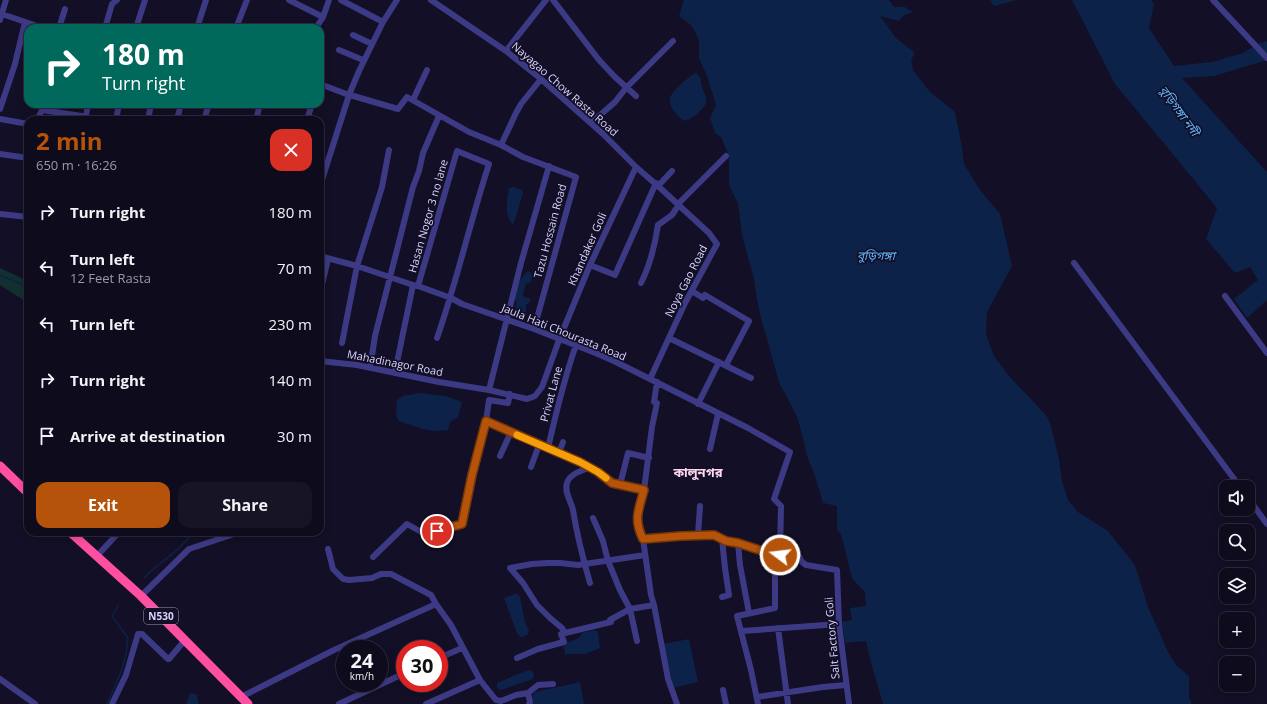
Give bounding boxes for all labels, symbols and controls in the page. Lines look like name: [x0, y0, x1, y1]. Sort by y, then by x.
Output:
text: 180 m: [102, 35, 185, 73]
street label: Nayagao Chow Rasta Road: [509, 38, 622, 139]
icon: right: [36, 40, 88, 92]
text: Turn right: [102, 71, 185, 95]
water label: বুড়িগঙ্গা নদী: [1155, 82, 1205, 142]
text: 2 min: [36, 124, 103, 157]
button: close: [270, 129, 312, 171]
text: 650 m · 16:26: [36, 156, 117, 174]
street label: Hasan Nogor 3 no lane: [404, 157, 451, 274]
street label: Tazu Hossain Road: [530, 182, 569, 280]
icon: right: [36, 201, 58, 223]
text: Turn right: [70, 202, 145, 222]
text: 180 m: [268, 202, 312, 222]
street label: Khandaker Goli: [564, 210, 609, 288]
street label: Noya Gao Road: [661, 242, 710, 319]
water label: বুড়িগঙ্গা: [857, 247, 898, 264]
text: Turn left: [70, 249, 135, 269]
icon: left: [36, 257, 58, 279]
text: 70 m: [277, 258, 312, 278]
text: 12 Feet Rasta: [70, 269, 151, 287]
street label: Jaula Hati Chourasta Road: [499, 299, 629, 363]
icon: left: [36, 313, 58, 335]
text: Turn left: [70, 314, 135, 334]
text: 230 m: [268, 314, 312, 334]
street label: Mahadinagor Road: [346, 346, 444, 379]
street label: Privat Lane: [536, 364, 565, 423]
icon: right: [36, 369, 58, 391]
text: Turn right: [70, 370, 145, 390]
text: 140 m: [268, 370, 312, 390]
icon: arrive: [36, 425, 58, 447]
text: Arrive at destination: [70, 426, 225, 446]
text: 30 m: [277, 426, 312, 446]
district label: কালুনগর: [673, 463, 723, 481]
map controls: [1219, 480, 1255, 692]
button: sound: [1219, 480, 1255, 516]
button: Exit: [36, 482, 170, 528]
button: Share: [178, 482, 312, 528]
pin: [420, 514, 454, 548]
icon: arrive: [426, 520, 448, 542]
button: search: [1219, 524, 1255, 560]
position arrow: [759, 534, 801, 576]
button: layers: [1219, 568, 1255, 604]
street label: Salt Factory Goli: [820, 596, 843, 680]
road number: N530: [144, 608, 178, 624]
button: +: [1219, 612, 1255, 648]
speed limit sign: 30: [396, 640, 448, 692]
text: 24: [351, 647, 373, 674]
button: −: [1219, 656, 1255, 692]
text: km/h: [350, 669, 374, 683]

